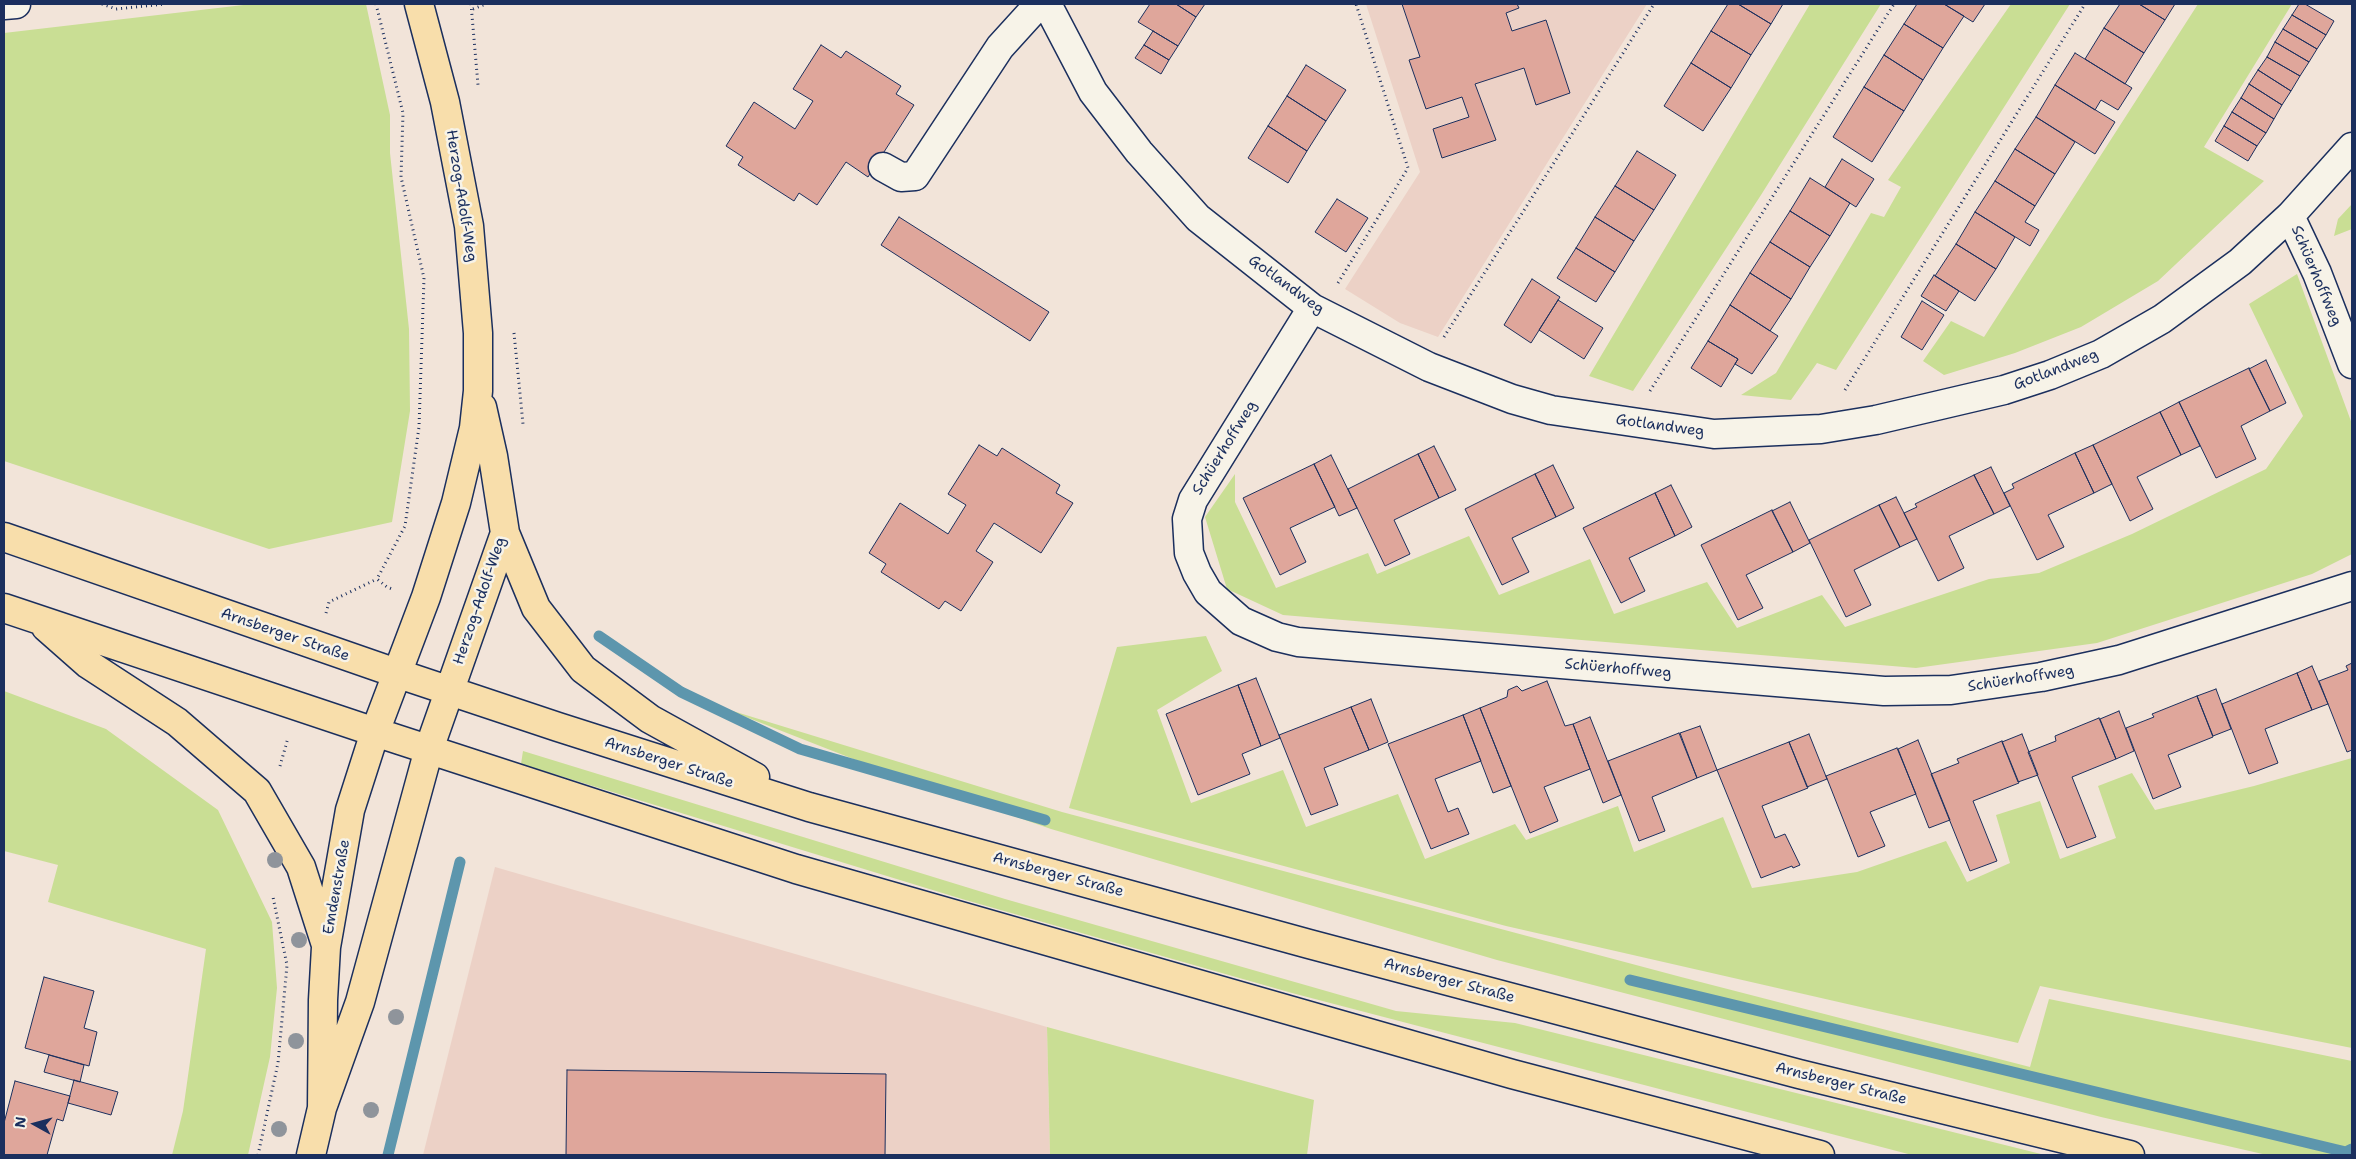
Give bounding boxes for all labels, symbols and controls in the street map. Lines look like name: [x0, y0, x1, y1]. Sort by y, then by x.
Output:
street label: Herzog-Adolf-Weg: [442, 128, 480, 264]
street label: Schüerhoffweg: [2287, 223, 2345, 329]
street label: Gotlandweg: [1245, 251, 1327, 319]
street label: Gotlandweg: [2011, 346, 2101, 394]
street label: Schüerhoffweg: [1189, 398, 1261, 498]
street label: Gotlandweg: [1614, 411, 1706, 441]
street label: Herzog-Adolf-Weg: [450, 535, 510, 667]
street label: Arnsberger Straße: [218, 605, 352, 665]
street label: Schüerhoffweg: [1564, 655, 1672, 683]
street label: Schüerhoffweg: [1967, 662, 2075, 696]
street label: Arnsberger Straße: [602, 734, 736, 792]
street label: Emdenstraße: [320, 838, 354, 936]
street label: Arnsberger Straße: [991, 849, 1125, 901]
street label: Arnsberger Straße: [1382, 955, 1516, 1007]
street label: Arnsberger Straße: [1773, 1059, 1909, 1109]
north arrow: [10, 1099, 60, 1149]
text: N: [11, 1116, 30, 1129]

